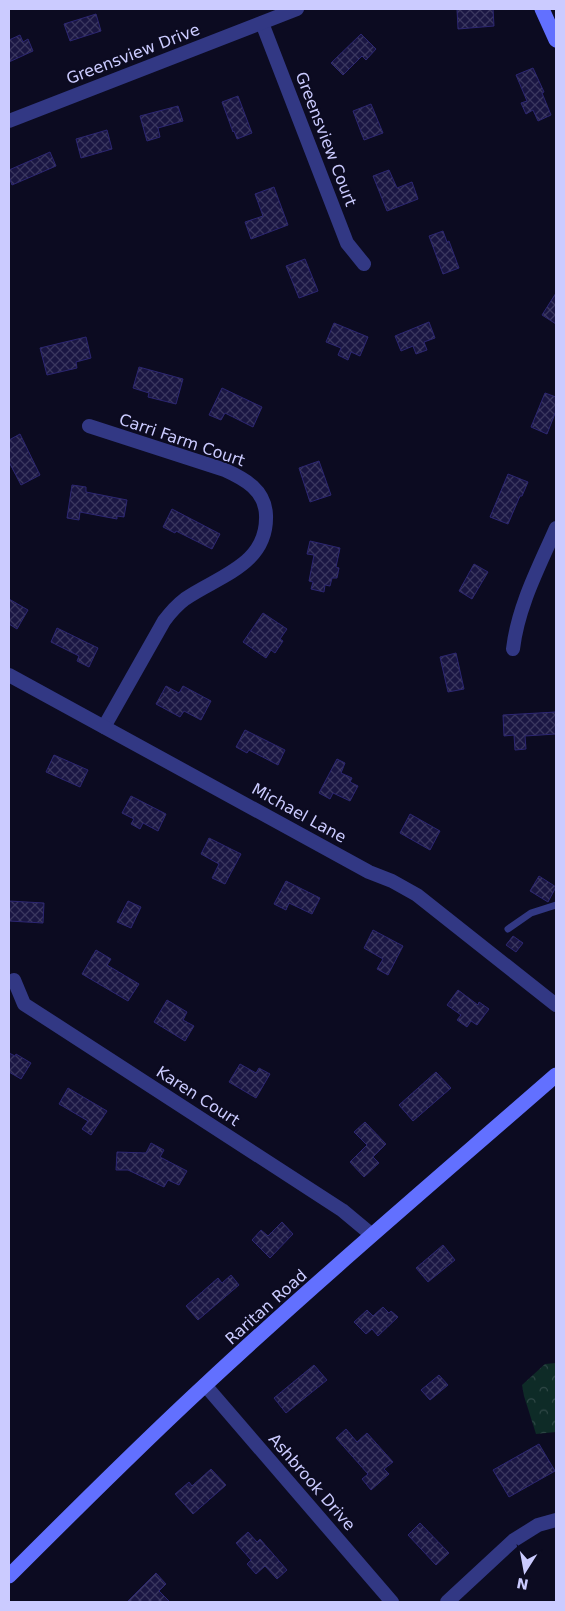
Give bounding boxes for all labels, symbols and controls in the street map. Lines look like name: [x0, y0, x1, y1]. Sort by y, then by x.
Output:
street label: Greensview Drive: [64, 20, 202, 88]
street label: Greensview Court: [292, 69, 360, 209]
street label: Carri Farm Court: [117, 410, 247, 470]
street label: Michael Lane: [248, 779, 350, 847]
street label: Karen Court: [153, 1062, 243, 1130]
street label: Raritan Road: [221, 1265, 311, 1349]
street label: Ashbrook Drive: [265, 1430, 359, 1534]
north arrow: [500, 1546, 550, 1596]
text: N: [515, 1575, 530, 1593]

